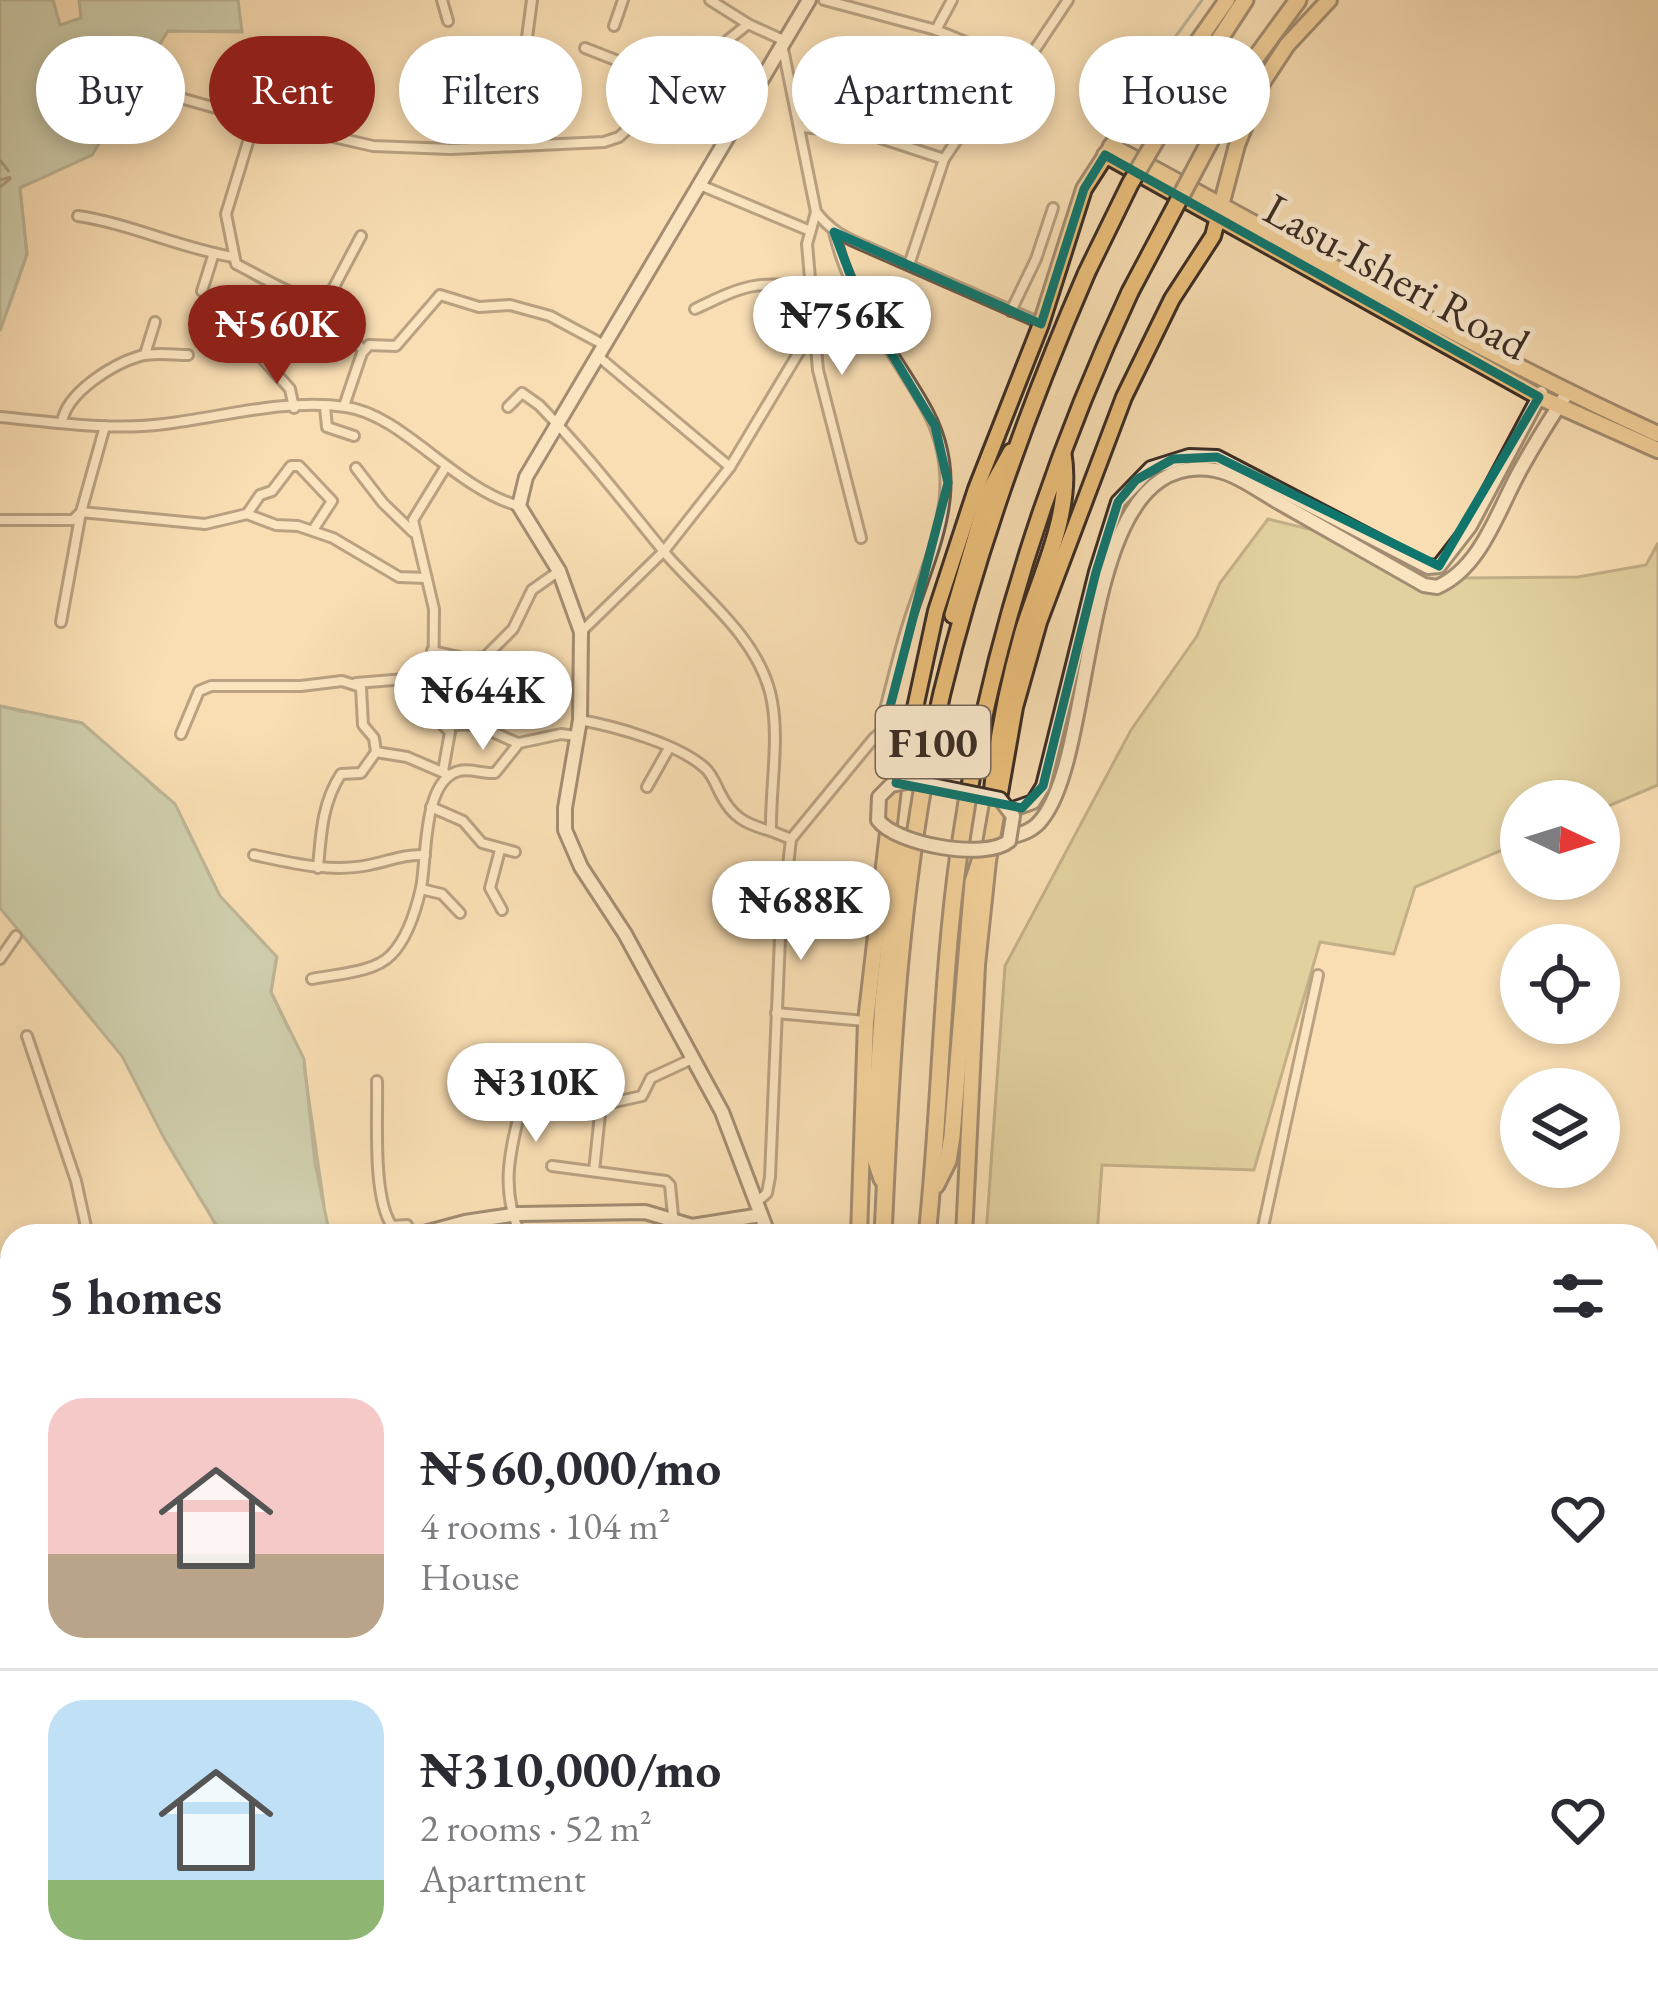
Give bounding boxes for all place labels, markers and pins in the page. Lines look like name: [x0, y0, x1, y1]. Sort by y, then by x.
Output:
pin: ₦756K: [758, 276, 926, 378]
pin: ₦560K: [193, 285, 361, 387]
pin: ₦644K: [399, 651, 567, 753]
pin: ₦688K: [717, 861, 885, 963]
pin: ₦310K: [452, 1043, 620, 1145]

